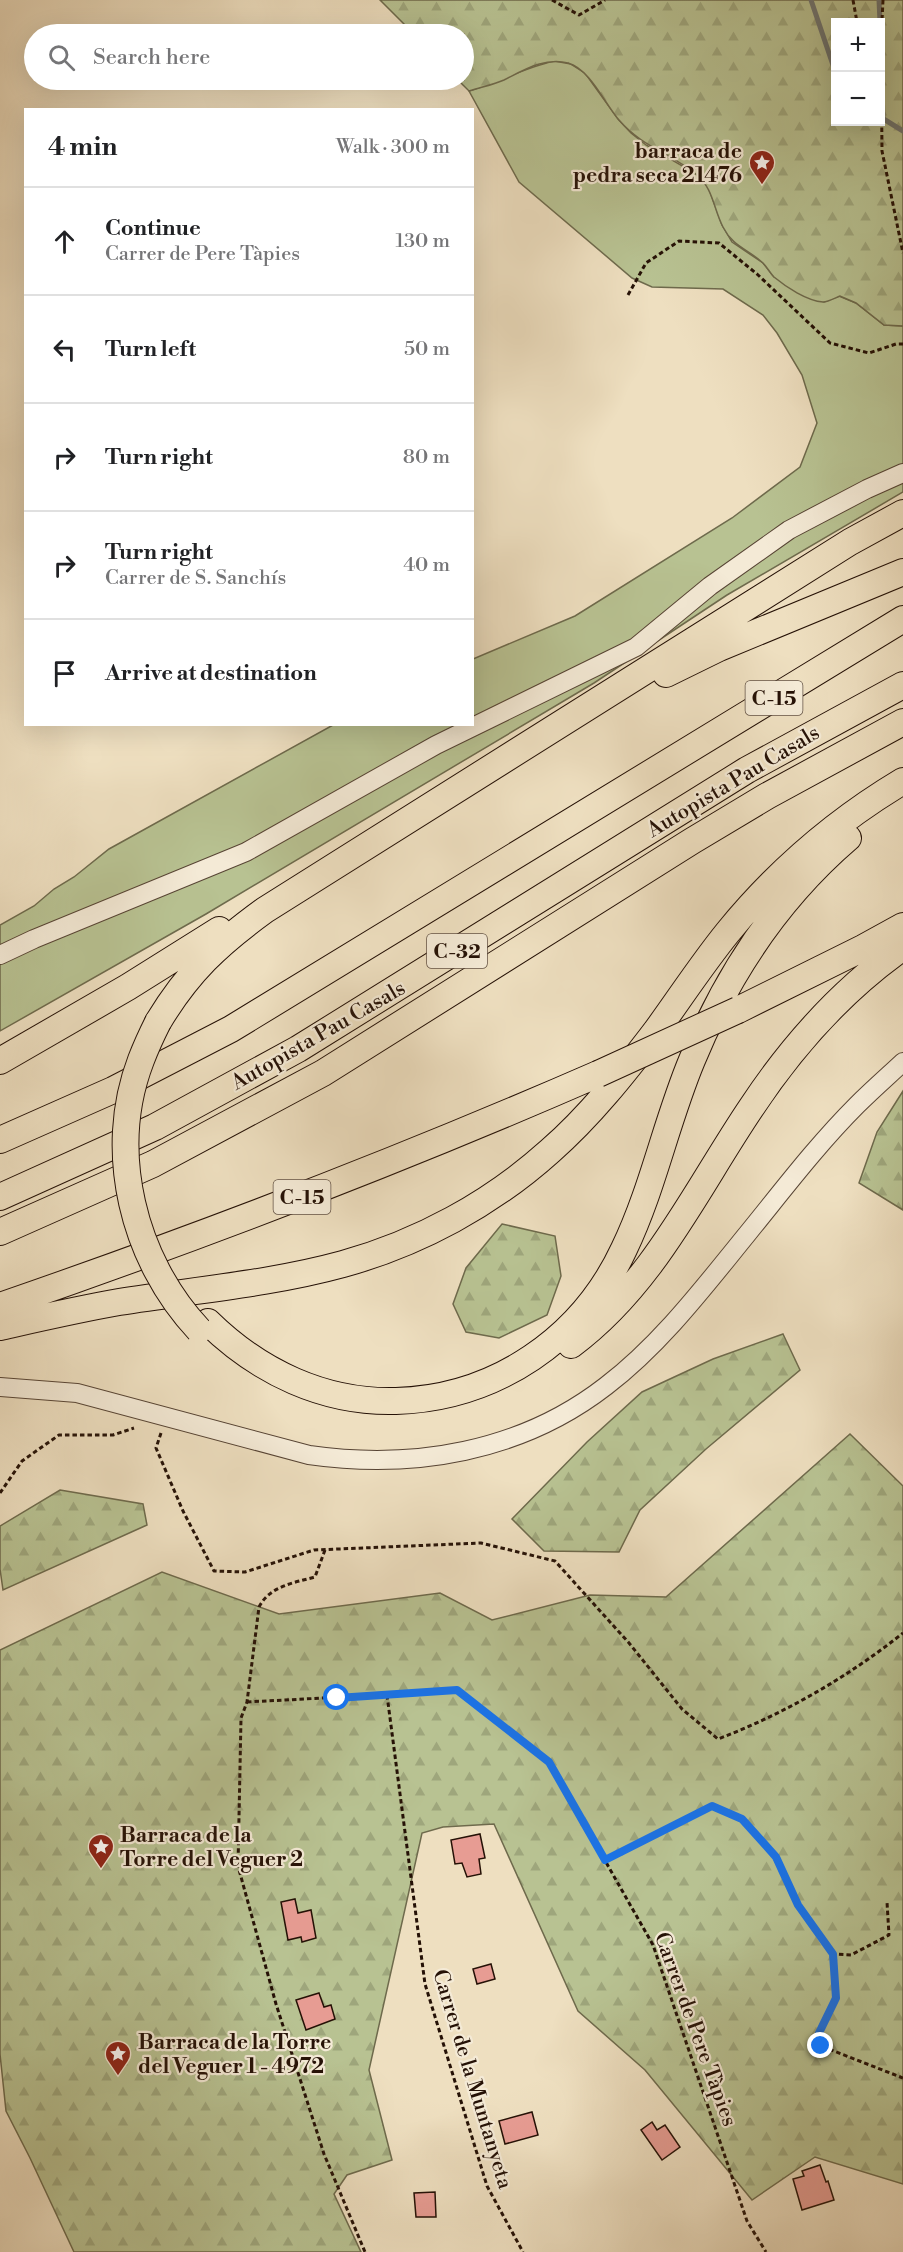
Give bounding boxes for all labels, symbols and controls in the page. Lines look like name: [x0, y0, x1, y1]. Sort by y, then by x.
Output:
map controls: [831, 18, 885, 126]
button: +: [831, 18, 885, 72]
search box: [24, 24, 474, 90]
icon: search: [45, 41, 78, 74]
text: Search here: [93, 44, 210, 71]
button: −: [831, 72, 885, 126]
text: 4 min: [48, 131, 118, 163]
text: Walk · 300 m: [336, 135, 450, 160]
place label: barraca de pedra seca 21476: [573, 139, 742, 189]
place icon: barraca de pedra seca 21476: [747, 148, 777, 186]
text: Continue: [105, 215, 201, 242]
icon: ahead: [48, 225, 81, 258]
text: 130 m: [395, 229, 450, 254]
text: Carrer de Pere Tàpies: [105, 242, 300, 267]
icon: left: [48, 333, 81, 366]
text: Turn left: [105, 336, 196, 363]
text: 50 m: [404, 337, 450, 362]
icon: right: [48, 441, 81, 474]
text: Turn right: [105, 444, 213, 471]
text: 80 m: [403, 445, 450, 470]
text: Turn right: [105, 539, 213, 566]
icon: right: [48, 549, 81, 582]
text: 40 m: [403, 553, 450, 578]
text: Carrer de S. Sanchís: [105, 566, 286, 591]
icon: arrive: [48, 657, 81, 690]
text: Arrive at destination: [105, 660, 317, 687]
road number: C-15: [746, 681, 802, 715]
street label: Autopista Pau Casals: [642, 720, 825, 844]
road number: C-32: [427, 934, 487, 968]
street label: Autopista Pau Casals: [226, 975, 410, 1097]
road number: C-15: [274, 1180, 330, 1214]
route start: [323, 1684, 349, 1710]
place label: Barraca de la Torre del Veguer 2: [120, 1823, 303, 1873]
place icon: Barraca de la Torre del Veguer 2: [86, 1832, 116, 1870]
street label: Carrer de Pere Tàpies: [648, 1929, 742, 2130]
street label: Carrer de la Muntanyeta: [426, 1966, 518, 2193]
place label: Barraca de la Torre del Veguer 1 - 4972: [138, 2030, 331, 2080]
route end: [807, 2032, 833, 2058]
place icon: Barraca de la Torre del Veguer 1 - 4972: [103, 2039, 133, 2077]

